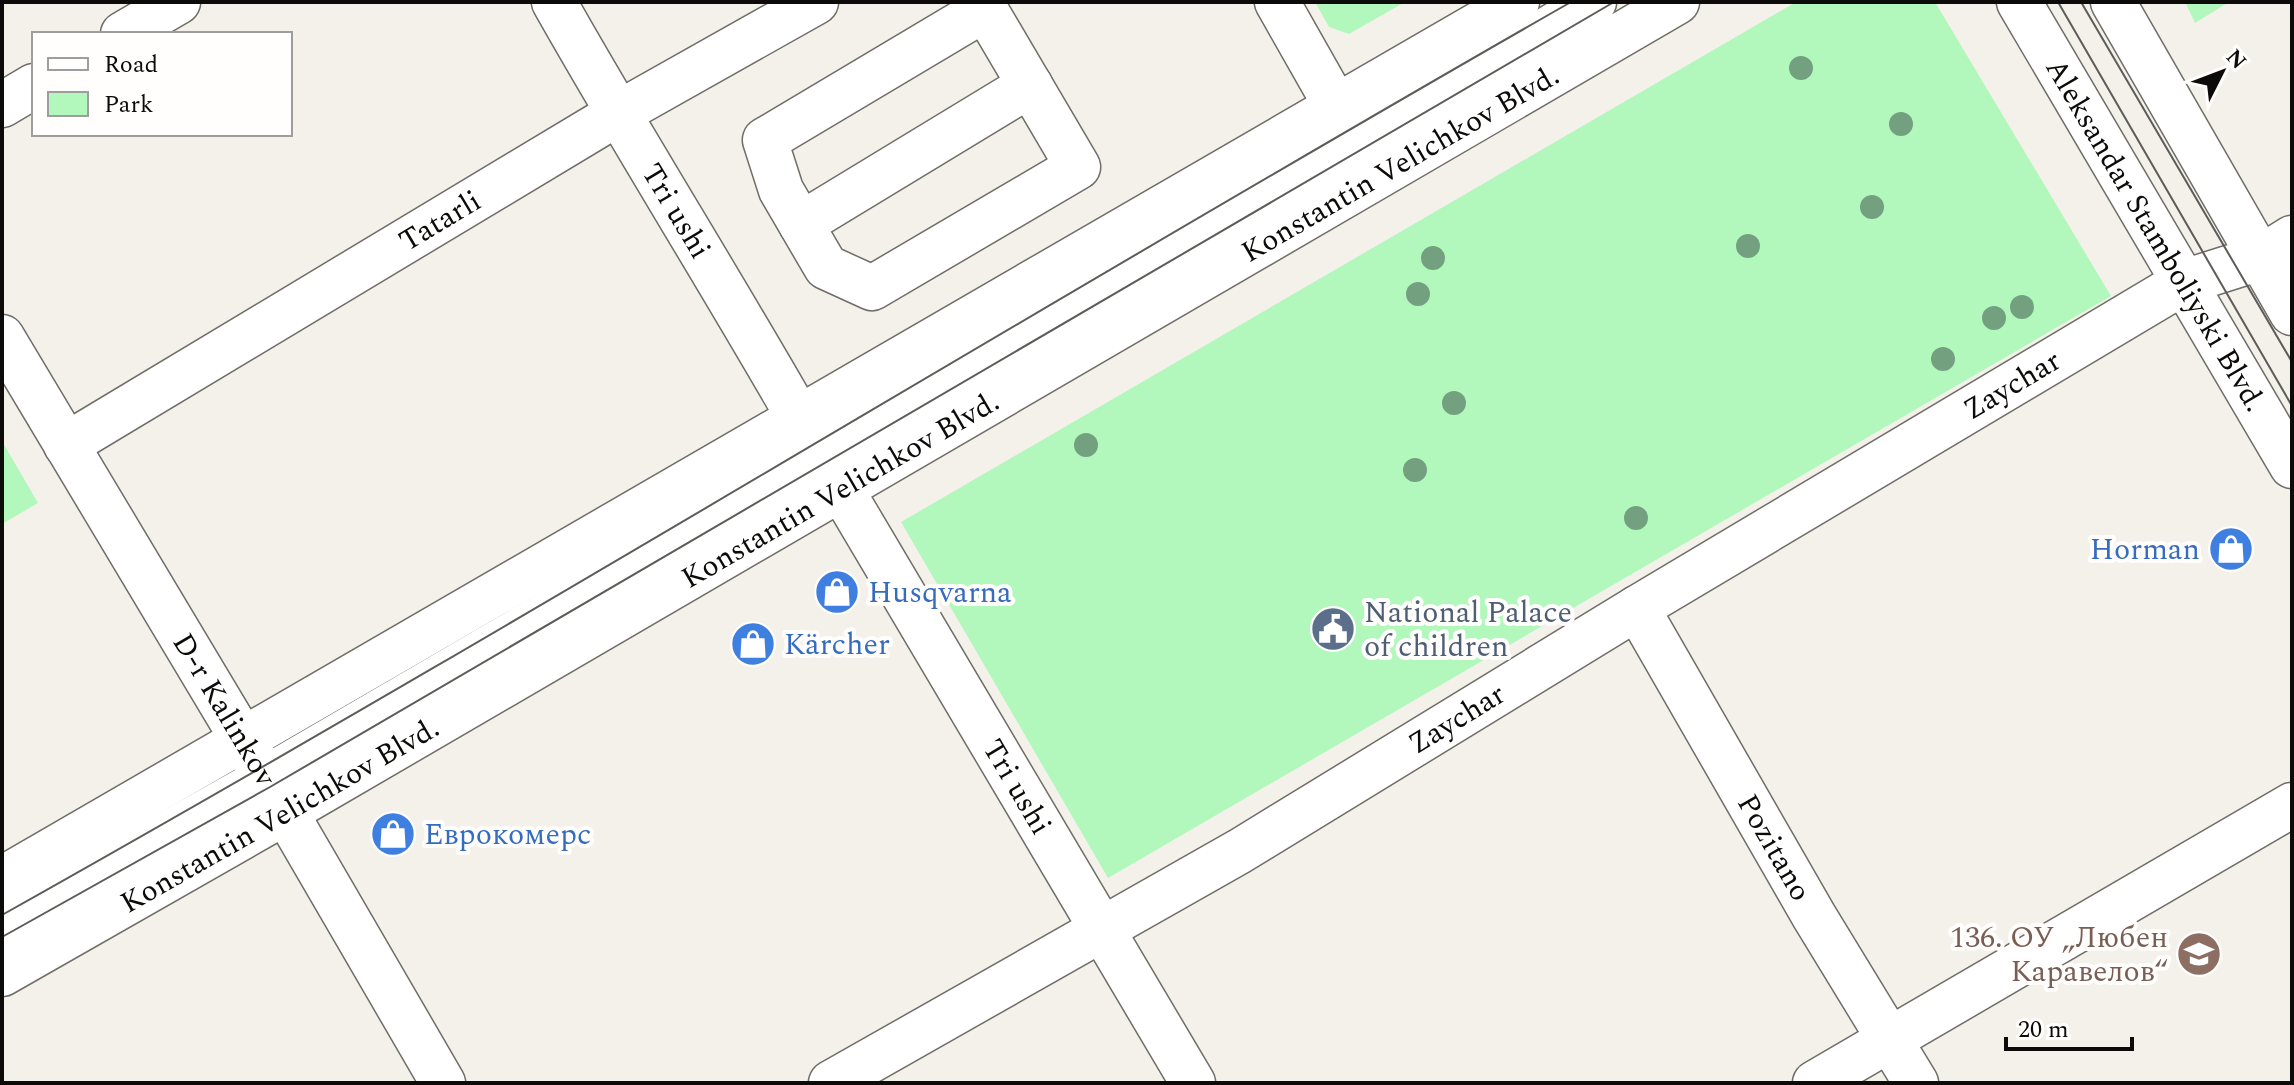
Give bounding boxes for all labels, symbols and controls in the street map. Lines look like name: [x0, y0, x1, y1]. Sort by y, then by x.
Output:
legend: [32, 32, 292, 136]
north arrow: [2182, 32, 2262, 112]
text: N: [2217, 42, 2254, 77]
text: Road: [104, 47, 158, 83]
street label: Aleksandar Stamboliyski Blvd.: [2033, 50, 2277, 421]
street label: Konstantin Velichkov Blvd.: [1233, 53, 1568, 275]
text: Park: [104, 87, 154, 123]
street label: Tri ushi: [629, 154, 722, 268]
street label: Tatarli: [390, 179, 490, 264]
street label: Zaychar: [1955, 338, 2070, 433]
street label: Konstantin Velichkov Blvd.: [673, 379, 1008, 601]
shop icon: Horman: [2207, 525, 2255, 573]
place label: Horman: [2090, 527, 2200, 573]
shop icon: Husqvarna: [813, 568, 861, 616]
place label: Husqvarna: [868, 570, 1012, 616]
place label: National Palace of children: [1364, 590, 1572, 670]
public building icon: National Palace of children: [1309, 605, 1357, 653]
shop icon: Kärcher: [729, 620, 777, 668]
place label: Kärcher: [784, 622, 890, 668]
street label: D-r Kalinkov: [160, 624, 289, 797]
street label: Zaychar: [1400, 672, 1515, 767]
street label: Konstantin Velichkov Blvd.: [112, 706, 448, 926]
street label: Tri ushi: [970, 730, 1063, 844]
street label: Pozitano: [1724, 785, 1823, 910]
shop icon: Еврокомерс: [369, 810, 417, 858]
place label: Еврокомерс: [424, 812, 591, 858]
place label: 136. ОУ „Любен Каравелов“: [1950, 915, 2168, 995]
school or university icon: 136. ОУ „Любен Каравелов“: [2175, 930, 2223, 978]
scale bar: [2006, 1001, 2132, 1051]
text: 20 m: [2018, 1012, 2069, 1048]

